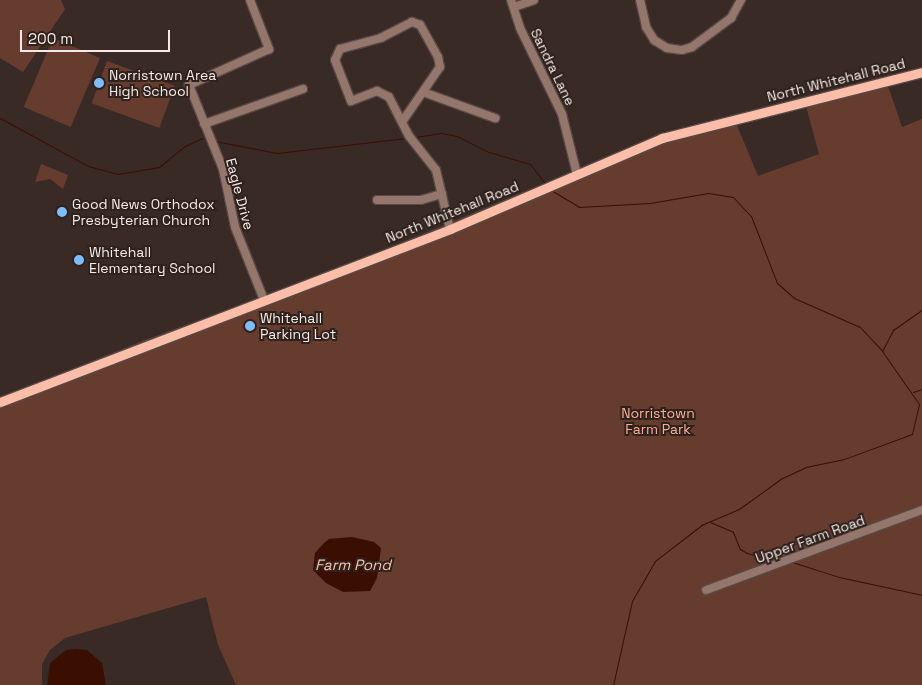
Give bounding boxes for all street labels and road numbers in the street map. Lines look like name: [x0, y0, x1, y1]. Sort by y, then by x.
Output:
street label: Sandra Lane: [527, 26, 579, 108]
street label: North Whitehall Road: [765, 55, 907, 105]
street label: Eagle Drive: [222, 156, 258, 232]
street label: North Whitehall Road: [383, 178, 521, 246]
street label: Upper Farm Road: [753, 511, 867, 567]

